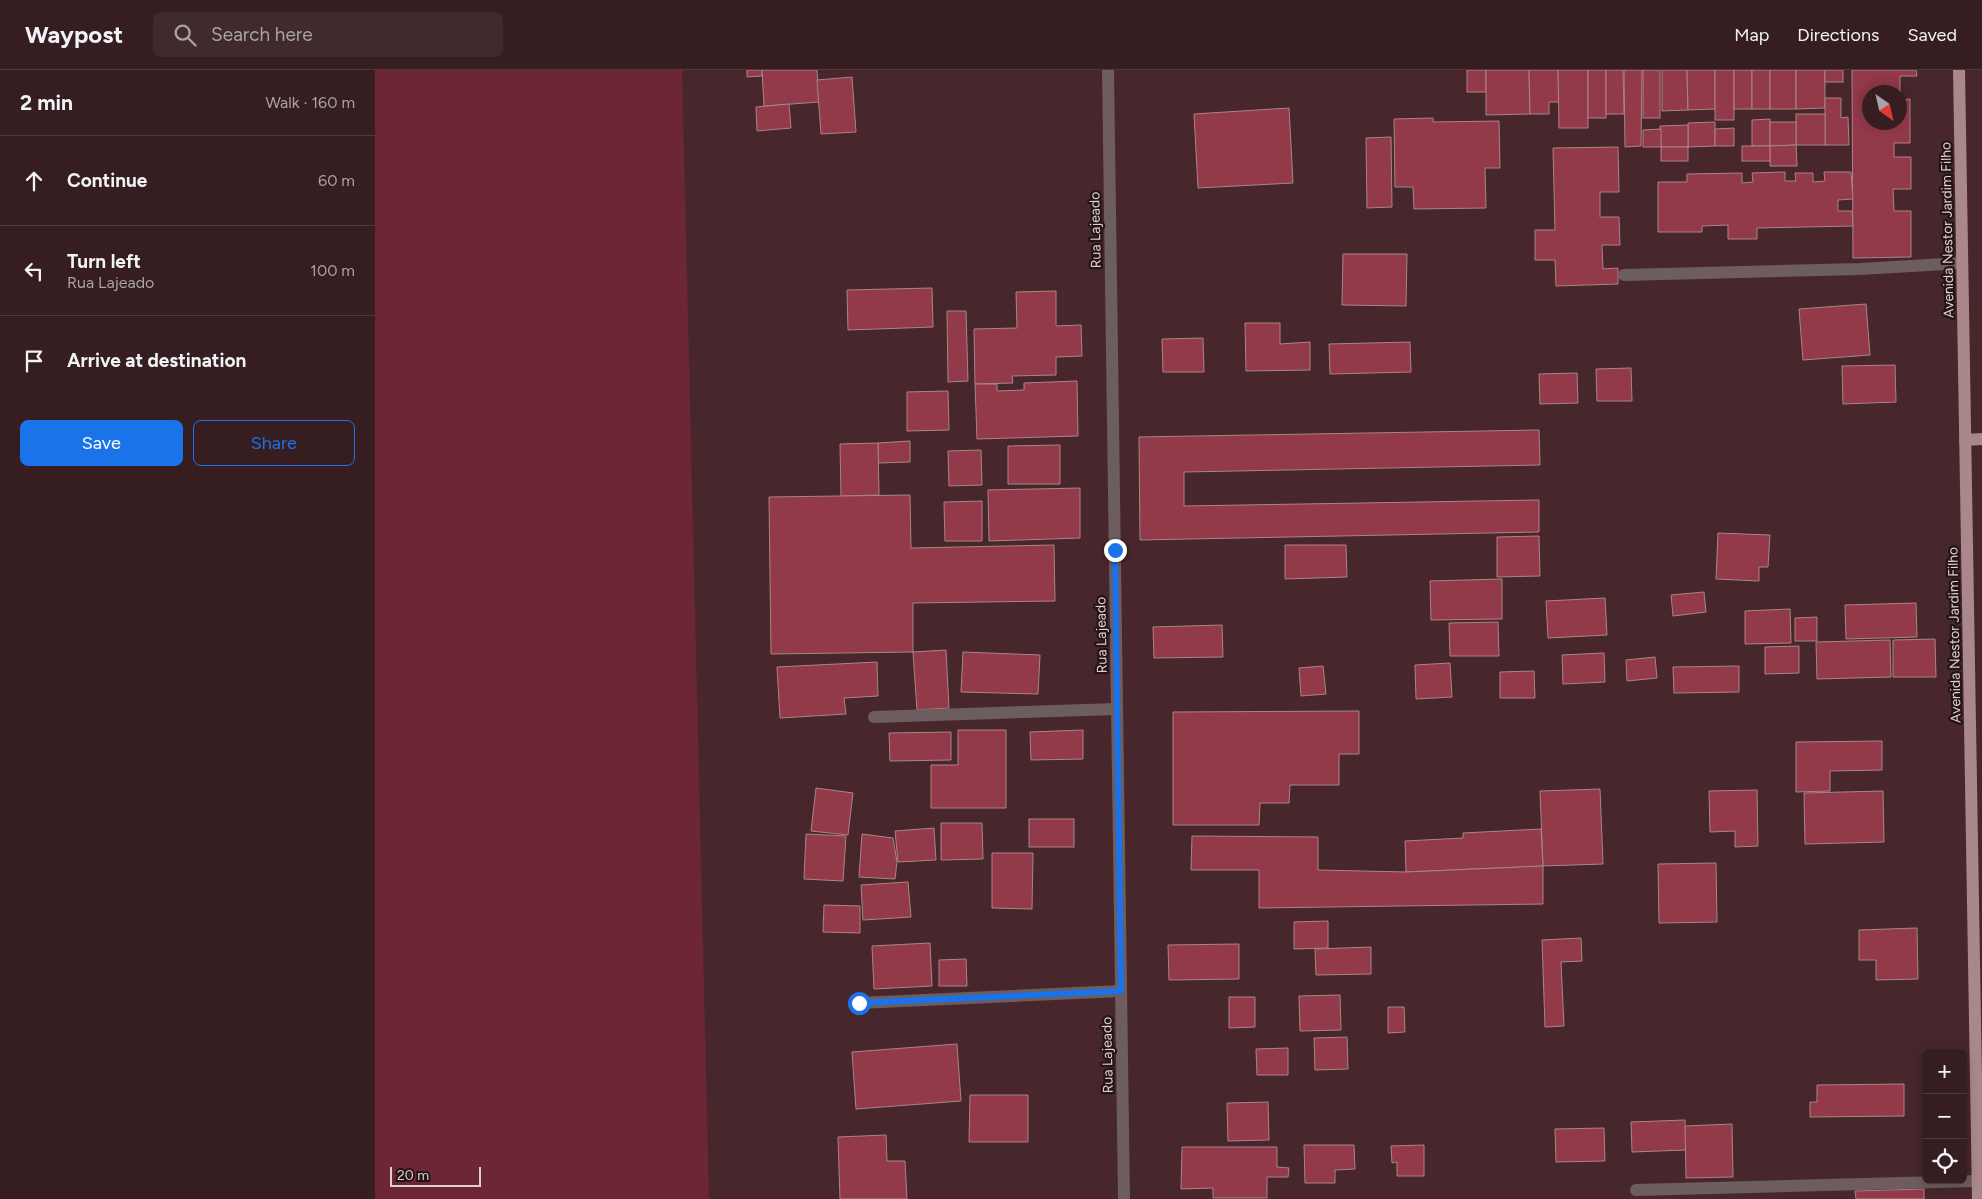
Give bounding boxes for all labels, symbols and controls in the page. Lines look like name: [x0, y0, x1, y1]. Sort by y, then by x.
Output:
search box: [153, 12, 503, 57]
text: Waypost: [25, 20, 123, 49]
icon: search: [171, 21, 199, 49]
text: Search here: [211, 23, 313, 46]
text: Map: [1734, 24, 1769, 46]
text: Directions: [1797, 24, 1879, 46]
text: Saved: [1907, 24, 1957, 46]
north arrow: [1862, 85, 1907, 130]
text: 2 min: [20, 90, 73, 115]
text: Walk · 160 m: [265, 93, 355, 112]
street label: Avenida Nestor Jardim Filho: [1937, 142, 1958, 318]
icon: ahead: [20, 167, 48, 195]
text: Continue: [67, 169, 147, 192]
text: 60 m: [318, 171, 355, 190]
street label: Rua Lajeado: [1086, 192, 1105, 268]
text: Turn left: [67, 250, 141, 273]
icon: left: [20, 257, 48, 285]
text: 100 m: [310, 261, 355, 280]
text: Rua Lajeado: [67, 273, 154, 292]
icon: arrive: [20, 347, 48, 375]
text: Arrive at destination: [67, 349, 246, 372]
button: Save: [20, 420, 183, 466]
button: Share: [193, 420, 355, 466]
route end: [1104, 539, 1127, 562]
street label: Avenida Nestor Jardim Filho: [1944, 547, 1965, 723]
street label: Rua Lajeado: [1092, 597, 1111, 673]
route start: [848, 992, 871, 1015]
street label: Rua Lajeado: [1098, 1017, 1117, 1093]
map controls: [1922, 1049, 1967, 1184]
button: +: [1922, 1049, 1967, 1094]
button: −: [1922, 1094, 1967, 1139]
button: locate: [1922, 1139, 1967, 1184]
scale bar: [390, 1164, 481, 1187]
text: 20 m: [397, 1167, 429, 1184]

